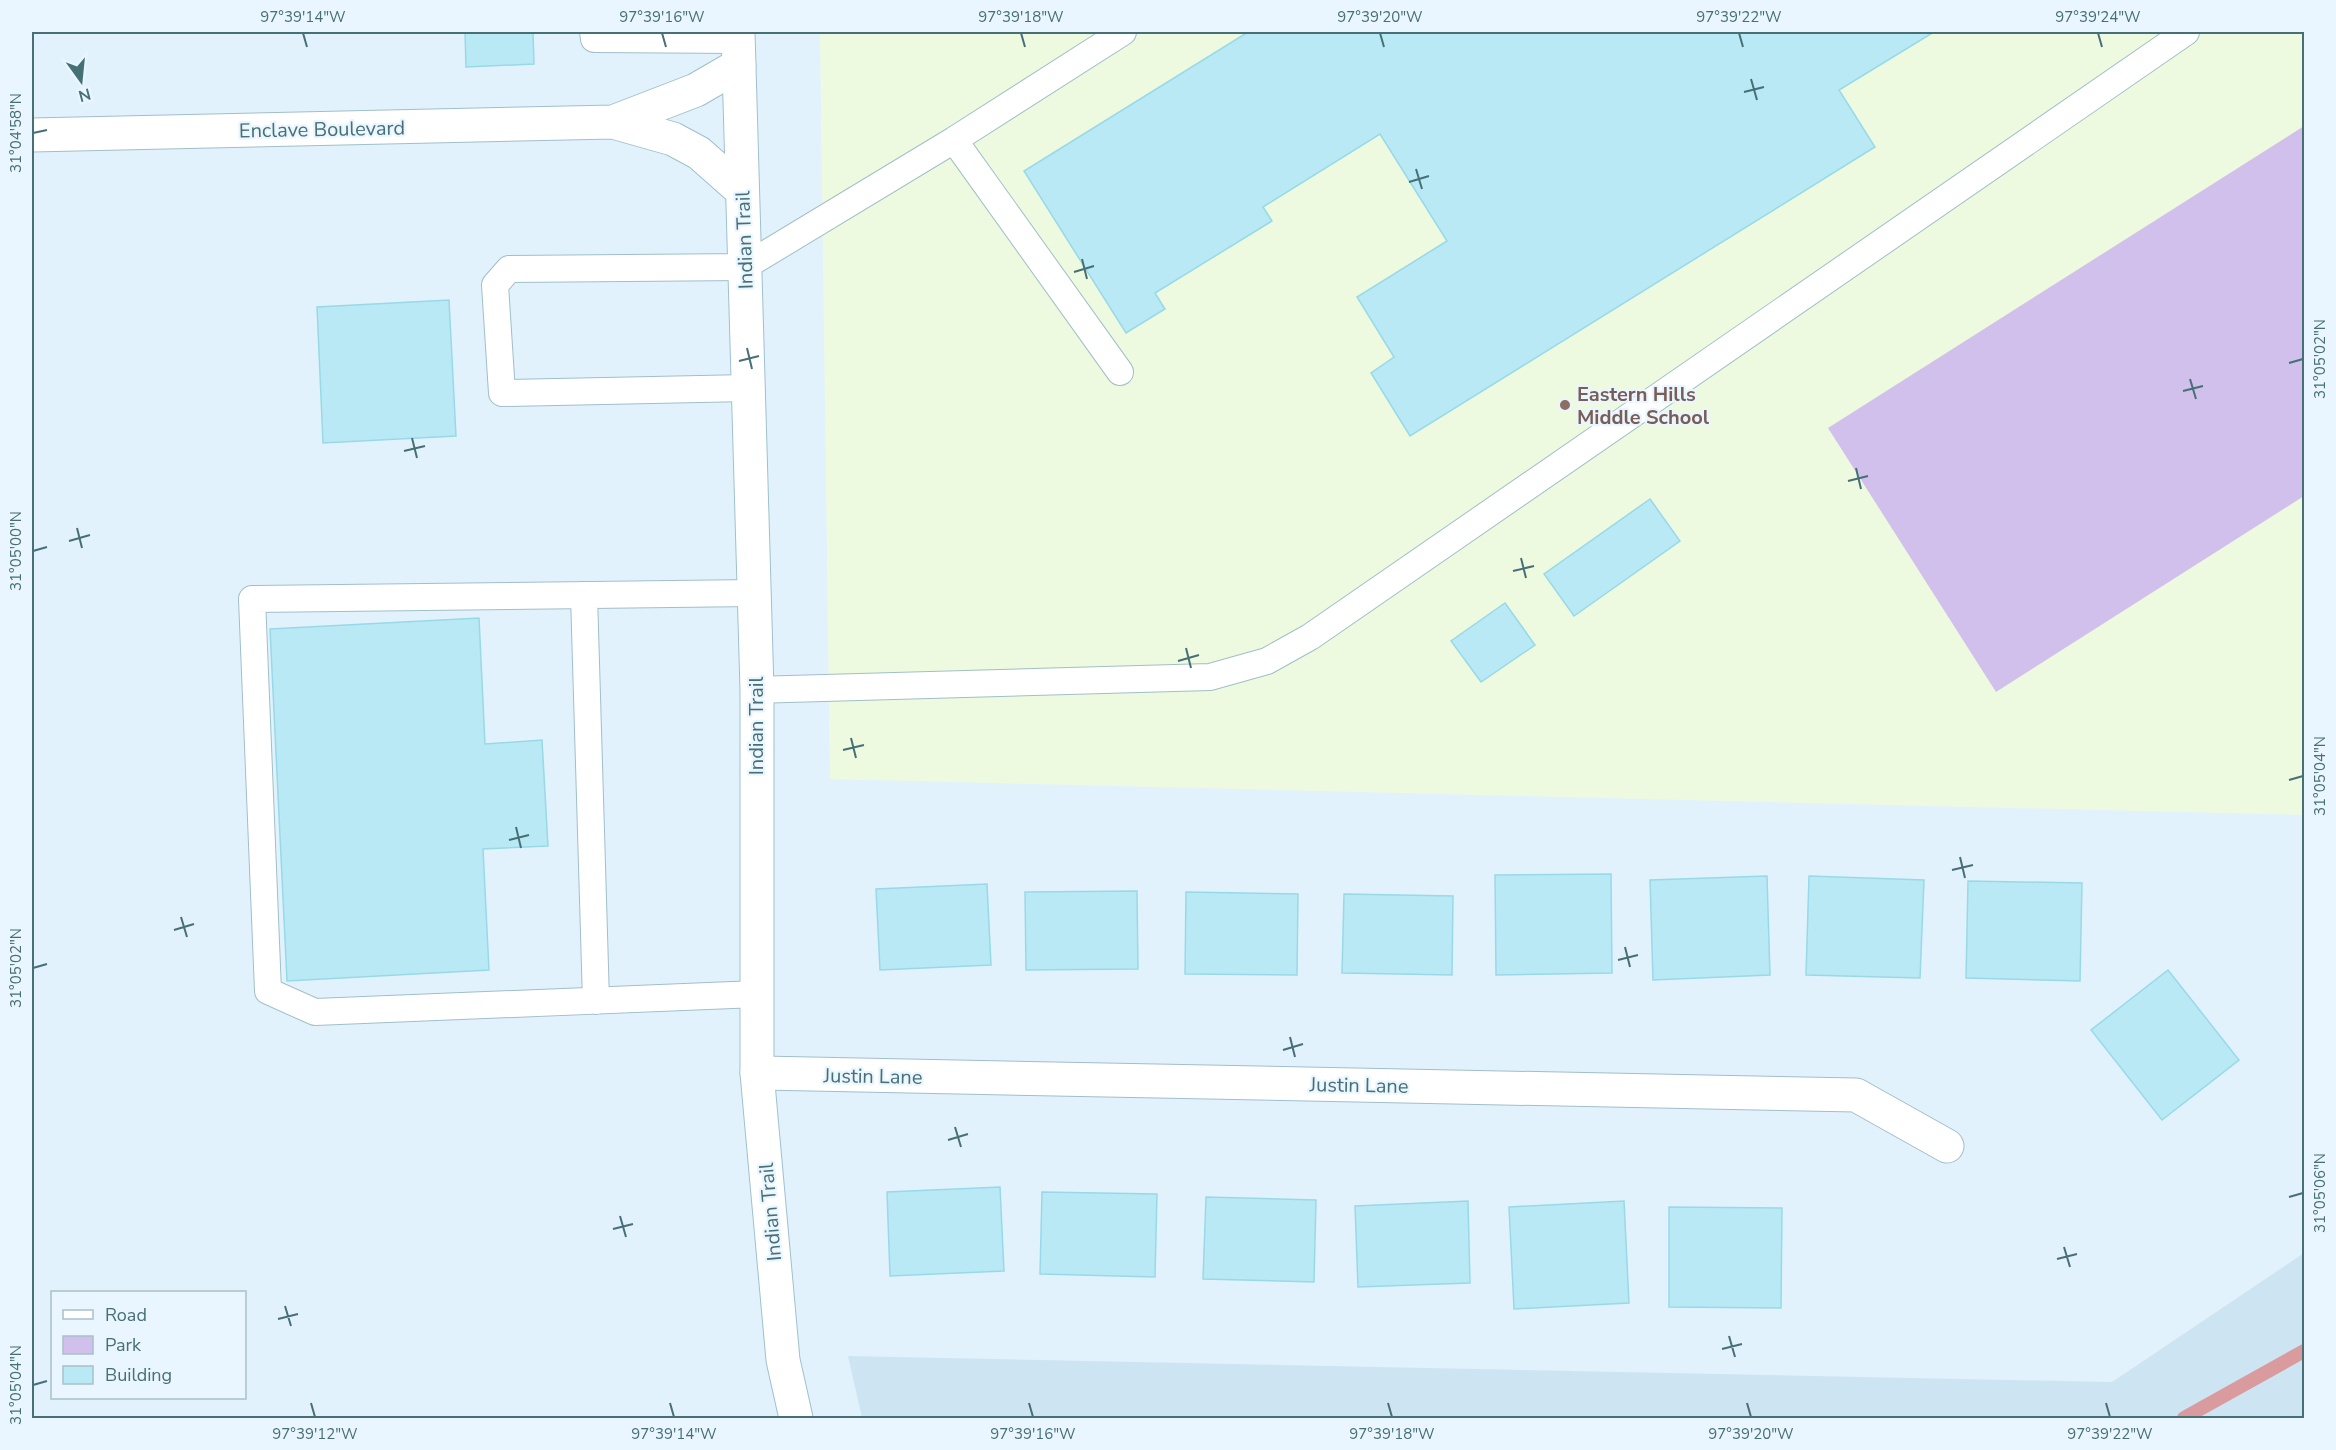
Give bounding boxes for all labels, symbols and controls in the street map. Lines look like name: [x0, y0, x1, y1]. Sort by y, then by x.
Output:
text: 97°39'14"W: [260, 7, 346, 27]
text: 97°39'16"W: [619, 7, 705, 27]
text: 97°39'18"W: [978, 7, 1064, 27]
text: 97°39'20"W: [1337, 7, 1423, 27]
text: 97°39'22"W: [1696, 7, 1782, 27]
text: 97°39'24"W: [2055, 7, 2141, 27]
north arrow: [51, 51, 111, 111]
text: N: [76, 82, 93, 107]
text: 31°04'58"N: [6, 93, 26, 173]
street label: Enclave Boulevard: [239, 115, 405, 144]
street label: Indian Trail: [729, 190, 760, 290]
text: 31°05'02"N: [2310, 319, 2330, 399]
place label: Eastern Hills Middle School: [1577, 381, 1710, 431]
marker: Eastern Hills Middle School: [1558, 398, 1572, 412]
text: 31°05'00"N: [6, 511, 26, 591]
street label: Indian Trail: [743, 677, 770, 775]
text: 31°05'04"N: [2310, 736, 2330, 816]
text: 31°05'02"N: [6, 928, 26, 1008]
street label: Justin Lane: [822, 1062, 923, 1091]
street label: Justin Lane: [1308, 1071, 1409, 1100]
text: 31°05'06"N: [2310, 1153, 2330, 1233]
street label: Indian Trail: [753, 1162, 788, 1262]
legend: [51, 1291, 246, 1399]
text: Road: [105, 1303, 147, 1327]
text: Park: [105, 1333, 142, 1357]
text: 31°05'04"N: [6, 1345, 26, 1425]
text: Building: [105, 1363, 172, 1387]
text: 97°39'12"W: [272, 1424, 358, 1444]
text: 97°39'14"W: [631, 1424, 717, 1444]
text: 97°39'16"W: [990, 1424, 1076, 1444]
text: 97°39'18"W: [1349, 1424, 1435, 1444]
text: 97°39'20"W: [1708, 1424, 1794, 1444]
text: 97°39'22"W: [2067, 1424, 2153, 1444]

